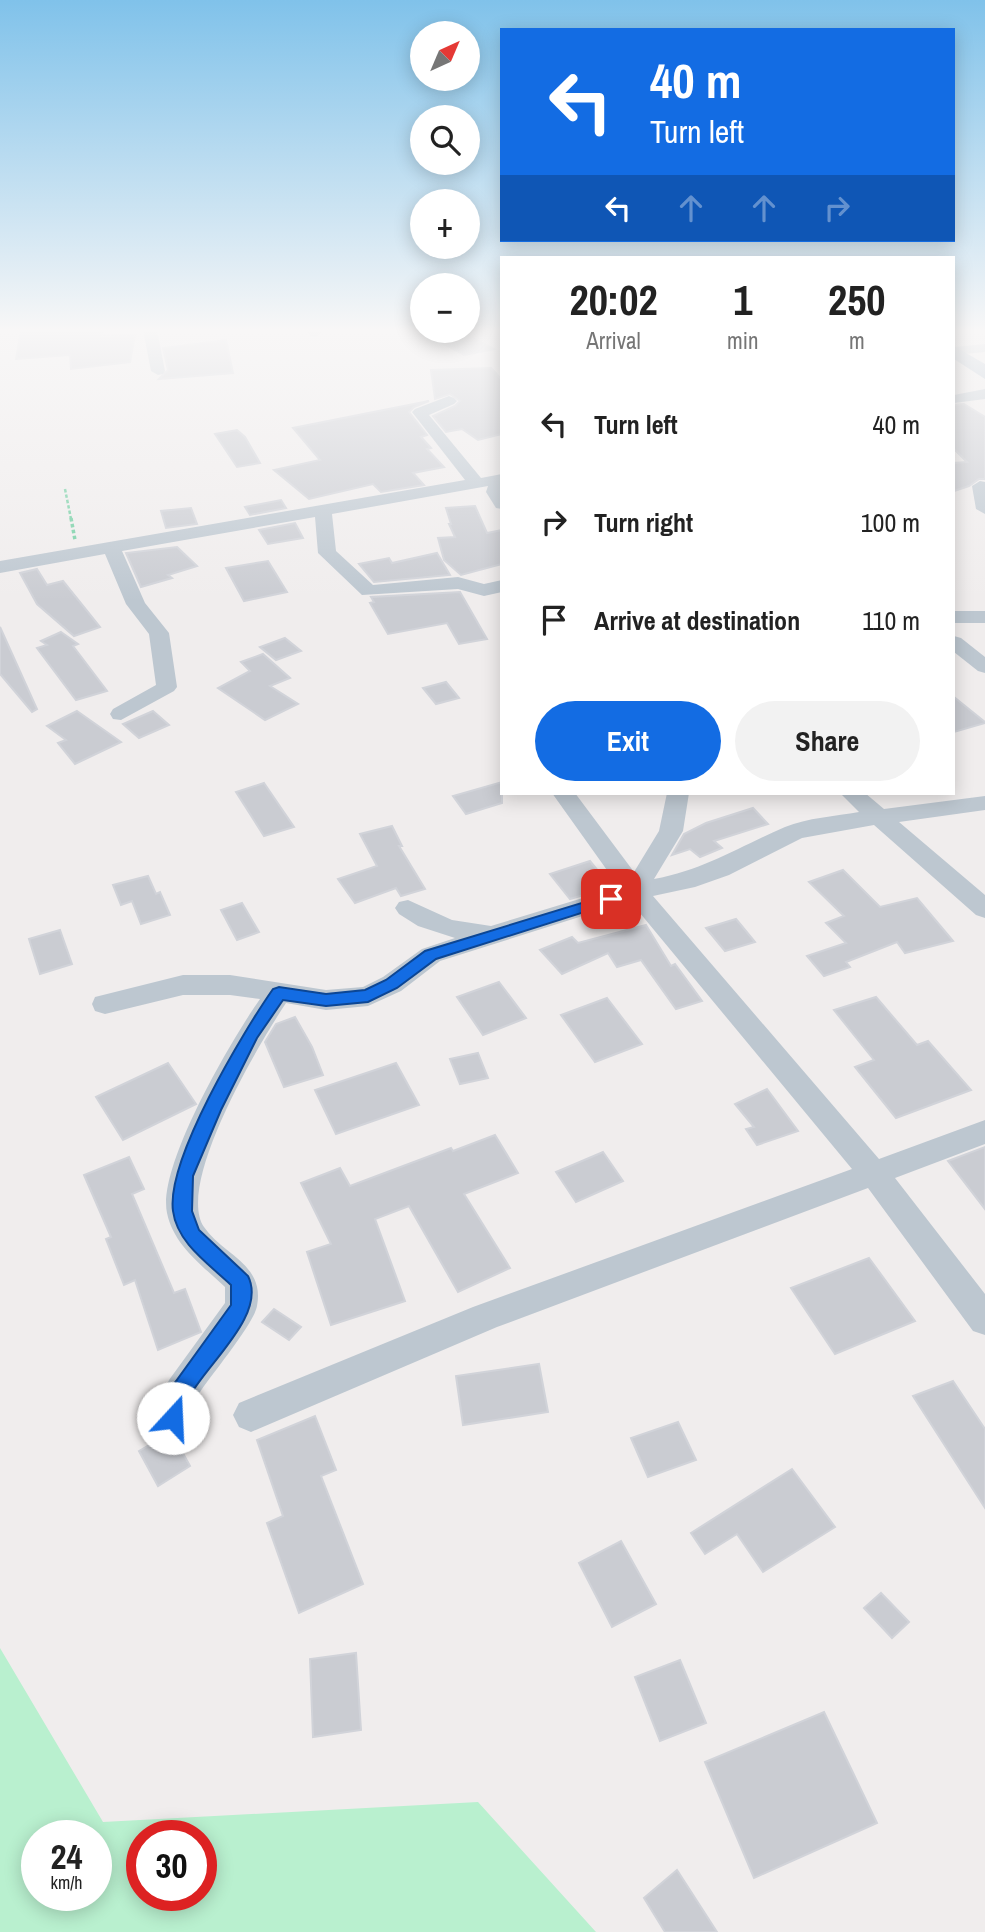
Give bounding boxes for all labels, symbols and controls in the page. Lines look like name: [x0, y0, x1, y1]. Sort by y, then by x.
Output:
north arrow: [410, 21, 480, 91]
map controls: [410, 21, 480, 343]
text: 40 m: [650, 47, 742, 113]
icon: left: [535, 56, 626, 147]
button: search: [410, 105, 480, 175]
text: Turn left: [650, 110, 744, 153]
button: +: [410, 189, 480, 259]
icon: left: [599, 189, 637, 227]
icon: ahead: [672, 189, 710, 227]
icon: ahead: [745, 189, 783, 227]
icon: right: [818, 189, 856, 227]
text: 20:02: [570, 272, 658, 328]
text: 1: [733, 272, 752, 328]
text: 250: [828, 272, 886, 328]
button: −: [410, 273, 480, 343]
text: Arrival: [586, 325, 641, 356]
text: min: [727, 325, 759, 356]
text: m: [849, 325, 865, 356]
icon: left: [535, 405, 573, 443]
text: Turn left: [594, 407, 678, 442]
text: 40 m: [873, 407, 920, 442]
icon: right: [535, 503, 573, 541]
text: Turn right: [594, 505, 693, 540]
text: 100 m: [861, 505, 920, 540]
icon: arrive: [535, 601, 573, 639]
text: Arrive at destination: [594, 603, 800, 638]
text: 110 m: [862, 603, 920, 638]
button: Exit: [535, 701, 721, 781]
button: Share: [735, 701, 920, 781]
pin: [581, 869, 641, 929]
icon: arrive: [592, 880, 630, 918]
position arrow: [136, 1381, 210, 1455]
speed limit sign: 30: [126, 1820, 217, 1911]
text: 24: [51, 1833, 82, 1880]
text: km/h: [51, 1870, 83, 1895]

